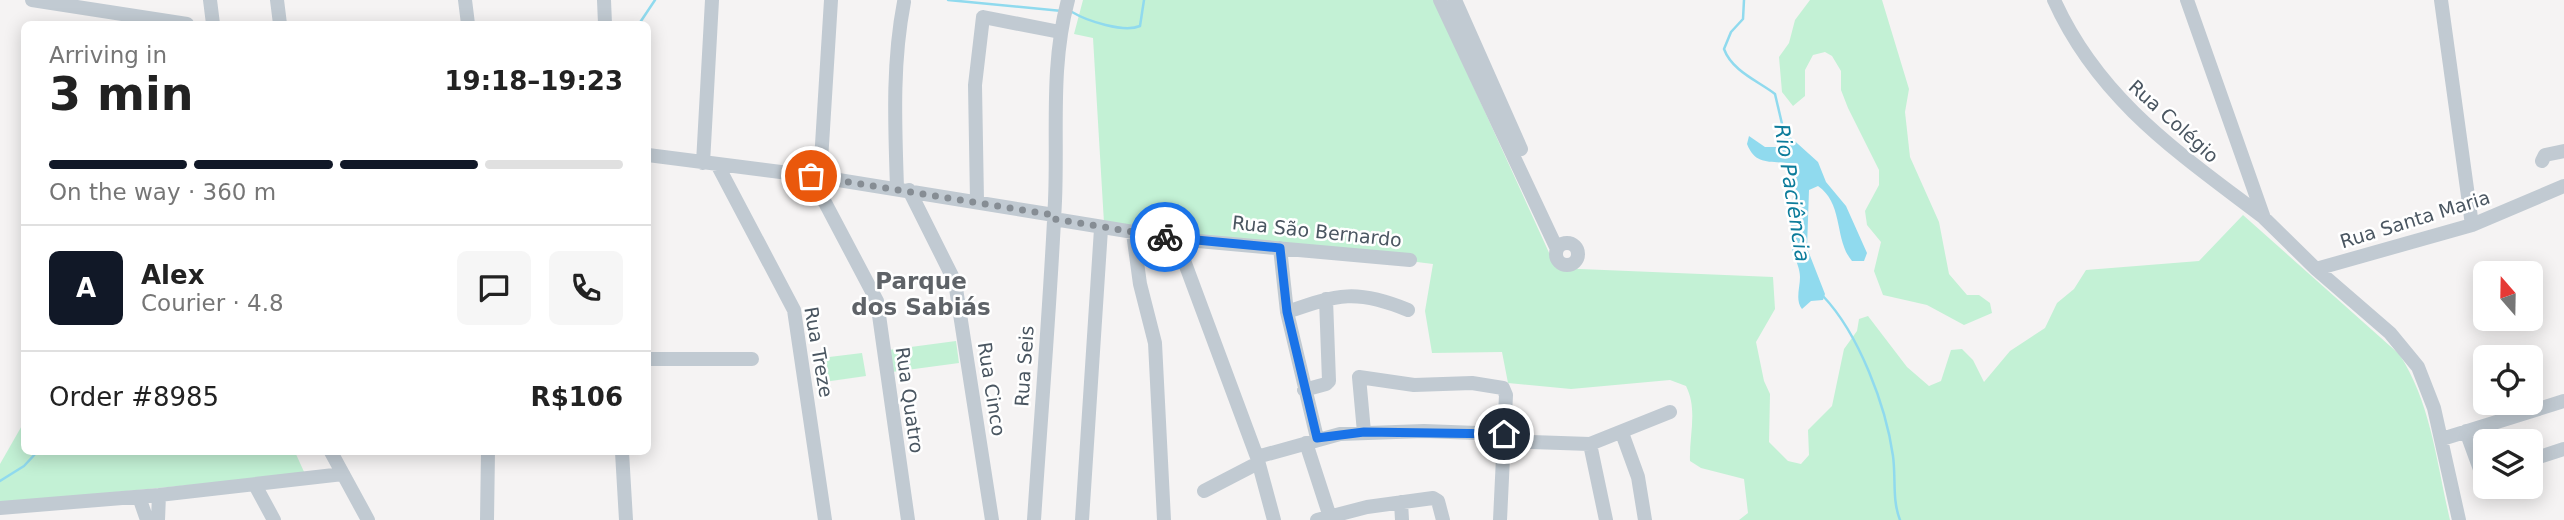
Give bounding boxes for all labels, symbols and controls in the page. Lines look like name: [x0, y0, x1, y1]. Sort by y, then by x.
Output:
text: Arriving in: [49, 42, 167, 68]
text: 19:18–19:23: [444, 66, 623, 96]
text: 3 min: [49, 67, 193, 121]
street label: Rua Colégio: [2125, 75, 2223, 167]
water label: Rio Paciência: [1769, 122, 1815, 264]
pin: [781, 146, 841, 206]
icon: bag: [792, 157, 830, 195]
text: On the way · 360 m: [49, 179, 276, 205]
street label: Rua Santa Maria: [2337, 186, 2493, 252]
courier: [1130, 202, 1200, 272]
street label: Rua São Bernardo: [1231, 211, 1403, 251]
icon: bike: [1146, 218, 1184, 256]
button: chat: [457, 251, 531, 325]
button: phone: [549, 251, 623, 325]
text: Alex: [141, 260, 204, 290]
north arrow: [2473, 261, 2543, 331]
map controls: [2473, 261, 2543, 499]
district label: Parque dos Sabiás: [851, 268, 991, 320]
text: A: [76, 273, 96, 303]
text: Courier · 4.8: [141, 290, 284, 316]
street label: Rua Treze: [800, 305, 838, 399]
street label: Rua Seis: [1010, 325, 1038, 407]
street label: Rua Cinco: [974, 340, 1010, 438]
street label: Rua Quatro: [892, 345, 928, 455]
button: locate: [2473, 345, 2543, 415]
text: Order #8985: [49, 382, 219, 412]
text: R$106: [531, 382, 623, 412]
pin: [1474, 404, 1534, 464]
icon: home: [1485, 415, 1523, 453]
button: layers: [2473, 429, 2543, 499]

